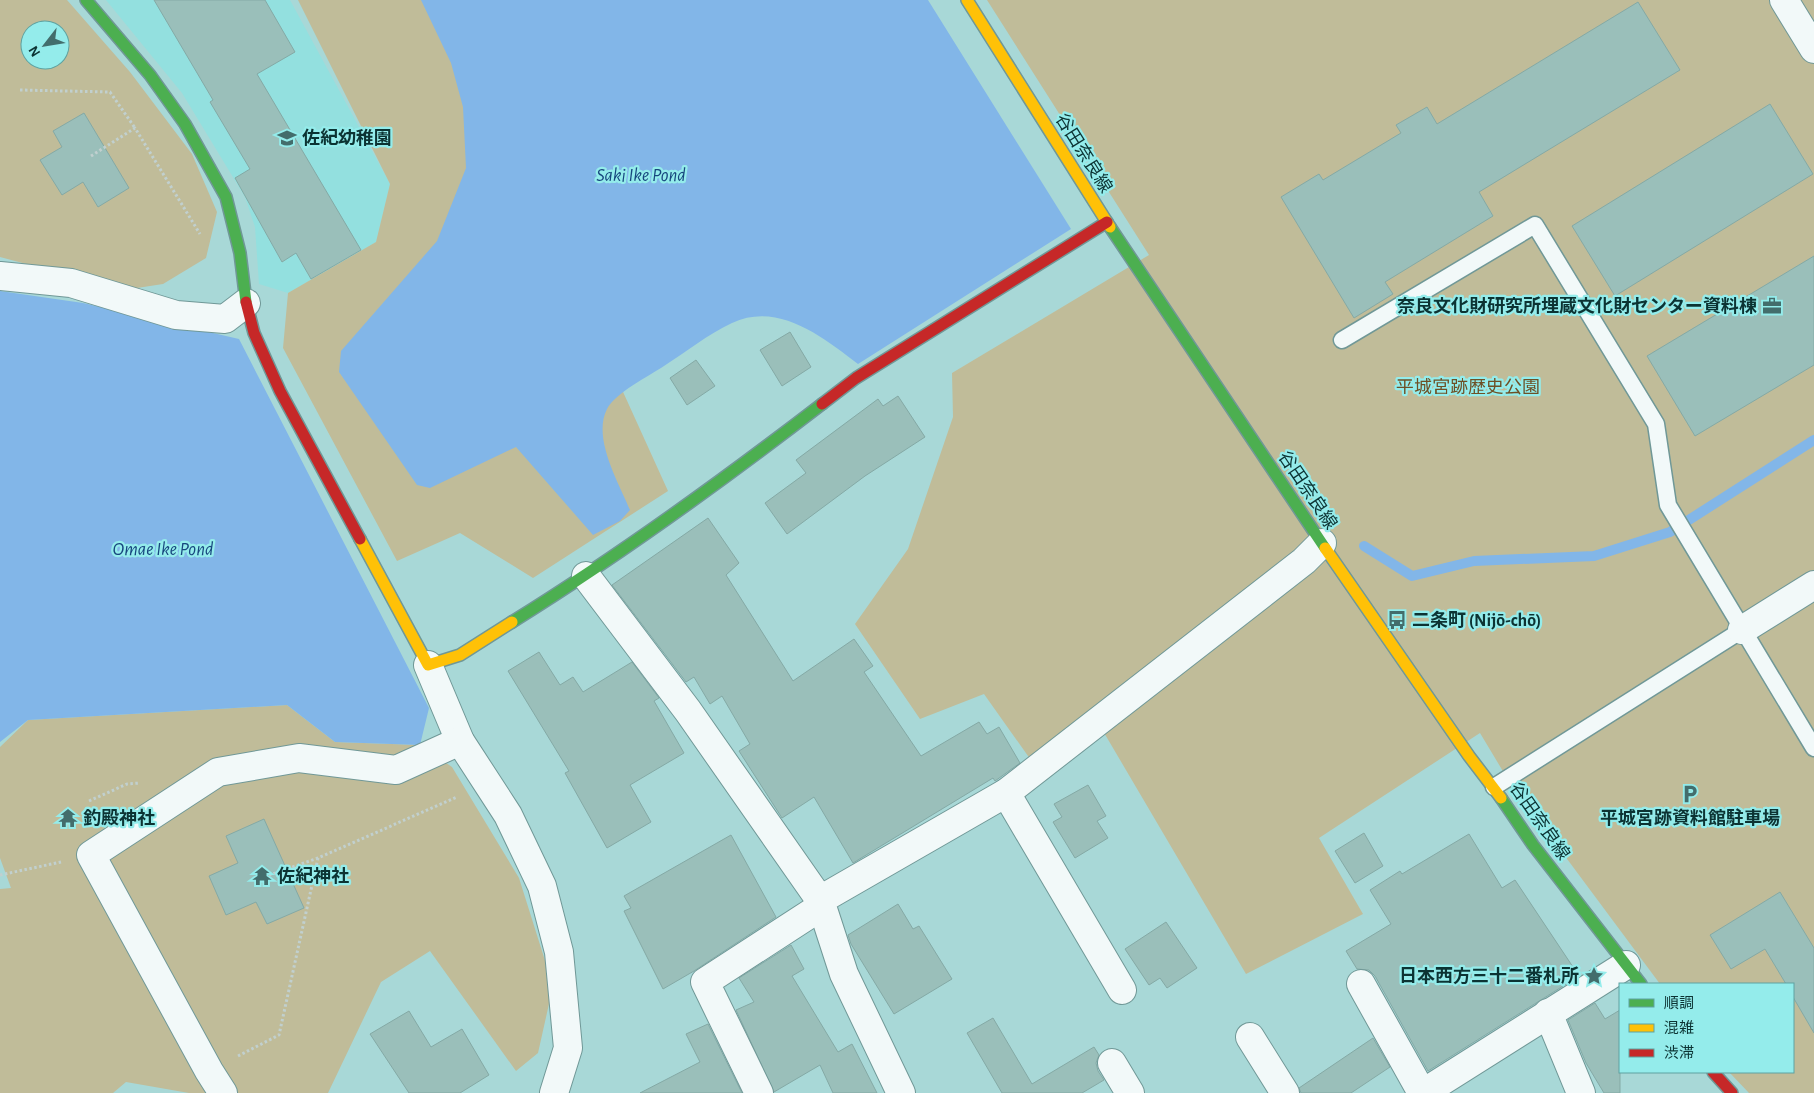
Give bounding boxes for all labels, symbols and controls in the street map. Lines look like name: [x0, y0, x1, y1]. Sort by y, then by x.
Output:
north arrow: [20, 20, 70, 70]
text: N: [26, 43, 43, 59]
street label: 谷田奈良線: [1052, 110, 1116, 196]
school or university icon: 佐紀幼稚園: [276, 127, 298, 149]
place label: 佐紀幼稚園: [302, 128, 392, 148]
water label: Saki Ike Pond: [596, 166, 686, 185]
office icon: 奈良文化財研究所埋蔵文化財センター資料棟: [1761, 295, 1783, 317]
place label: 奈良文化財研究所埋蔵文化財センター資料棟: [1397, 296, 1757, 316]
park label: 平城宮跡歴史公園: [1396, 378, 1540, 397]
street label: 谷田奈良線: [1275, 447, 1341, 533]
water label: Omae Ike Pond: [113, 540, 214, 559]
bus stop icon: 二条町 (Nijō-chō): [1386, 609, 1408, 631]
place label: 二条町 (Nijō-chō): [1412, 610, 1541, 630]
street label: 谷田奈良線: [1506, 778, 1574, 864]
parking icon: 平城宮跡資料館駐車場: [1679, 783, 1701, 805]
temple icon: 釣殿神社: [57, 807, 79, 829]
place label: 釣殿神社: [83, 808, 155, 828]
place label: 平城宮跡資料館駐車場: [1600, 808, 1780, 828]
temple icon: 佐紀神社: [251, 865, 273, 887]
place label: 佐紀神社: [277, 866, 349, 886]
place icon: 日本西方三十二番札所: [1583, 965, 1605, 987]
place label: 日本西方三十二番札所: [1399, 966, 1579, 986]
legend: [1619, 983, 1794, 1073]
text: 順調: [1664, 996, 1694, 1011]
text: 混雑: [1664, 1020, 1694, 1036]
text: 渋滞: [1664, 1045, 1694, 1061]

